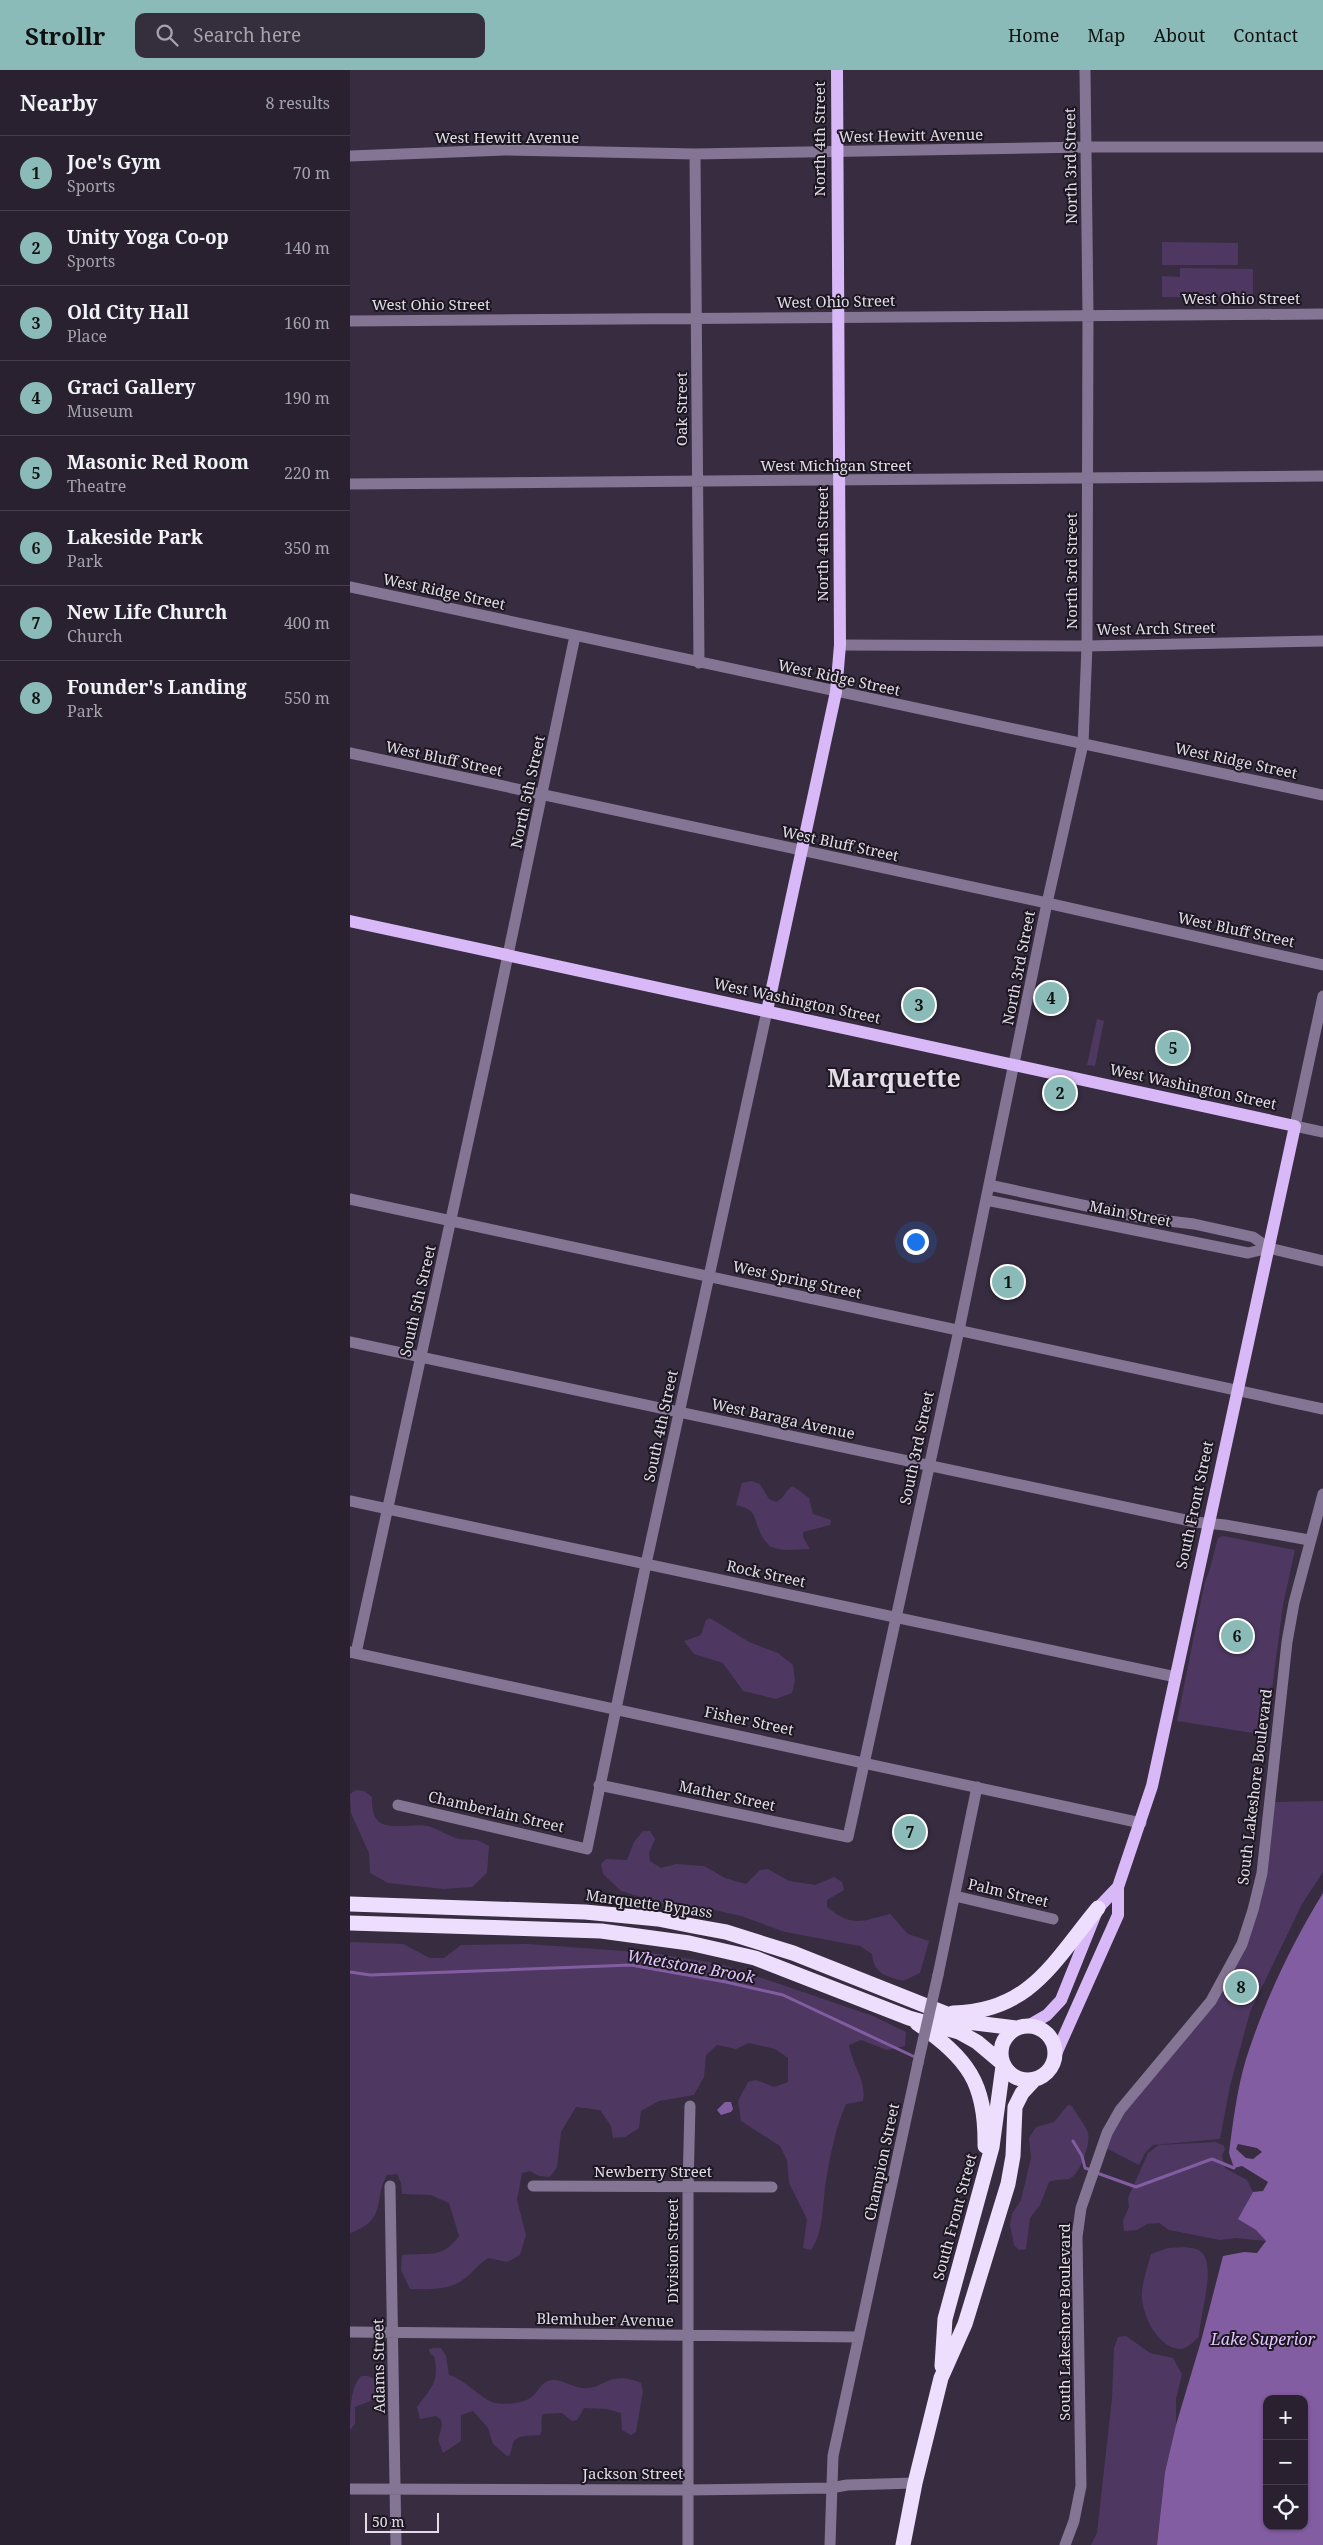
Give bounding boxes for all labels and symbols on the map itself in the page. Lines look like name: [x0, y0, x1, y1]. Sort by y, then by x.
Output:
street label: North 4th Street: [809, 82, 829, 196]
street label: North 3rd Street: [1059, 108, 1081, 224]
street label: West Hewitt Avenue: [839, 124, 983, 146]
street label: West Hewitt Avenue: [435, 127, 579, 147]
street label: West Ohio Street: [1182, 288, 1300, 308]
street label: West Ohio Street: [777, 290, 895, 312]
street label: West Ohio Street: [372, 294, 490, 314]
street label: Oak Street: [671, 372, 691, 446]
street label: West Michigan Street: [760, 455, 912, 475]
street label: North 4th Street: [812, 487, 832, 601]
street label: North 3rd Street: [1061, 513, 1081, 629]
street label: West Ridge Street: [381, 568, 507, 614]
street label: West Arch Street: [1096, 617, 1216, 639]
street label: West Ridge Street: [776, 654, 902, 700]
street label: North 5th Street: [505, 734, 549, 850]
street label: West Bluff Street: [384, 736, 505, 780]
street label: West Ridge Street: [1173, 737, 1299, 783]
street label: West Bluff Street: [780, 821, 901, 865]
street label: West Bluff Street: [1176, 907, 1297, 951]
street label: North 3rd Street: [997, 909, 1039, 1027]
street label: West Washington Street: [712, 973, 882, 1027]
pin: 4: [1035, 979, 1067, 1017]
pin: 3: [903, 986, 935, 1024]
pin: 5: [1157, 1029, 1189, 1067]
street label: West Washington Street: [1108, 1059, 1278, 1113]
district label: Marquette: [827, 1060, 961, 1094]
pin: 2: [1044, 1074, 1076, 1112]
street label: Main Street: [1088, 1195, 1173, 1231]
your location: [903, 1229, 929, 1255]
street label: South 5th Street: [394, 1243, 440, 1359]
street label: West Spring Street: [731, 1256, 864, 1302]
pin: 1: [992, 1263, 1024, 1301]
street label: South 4th Street: [638, 1368, 682, 1484]
street label: South 3rd Street: [894, 1389, 938, 1506]
street label: West Baraga Avenue: [710, 1393, 857, 1443]
street label: South Front Street: [1171, 1439, 1217, 1571]
street label: Rock Street: [725, 1555, 808, 1591]
pin: 6: [1221, 1617, 1253, 1655]
street label: South Lakeshore Boulevard: [1232, 1688, 1276, 1886]
street label: Fisher Street: [703, 1701, 796, 1739]
street label: Mather Street: [677, 1775, 777, 1815]
street label: Chamberlain Street: [426, 1786, 566, 1836]
pin: 7: [894, 1813, 926, 1851]
street label: Palm Street: [966, 1873, 1050, 1911]
street label: Marquette Bypass: [584, 1884, 714, 1922]
water label: Whetstone Brook: [625, 1944, 757, 1988]
pin: 8: [1225, 1968, 1257, 2006]
street label: Champion Street: [859, 2101, 903, 2222]
street label: South Front Street: [928, 2151, 981, 2282]
street label: Newberry Street: [594, 2161, 712, 2181]
street label: Division Street: [662, 2199, 682, 2303]
street label: South Lakeshore Boulevard: [1054, 2223, 1074, 2421]
street label: Blemhuber Avenue: [536, 2308, 674, 2330]
street label: Adams Street: [367, 2319, 389, 2413]
water label: Lake Superior: [1210, 2328, 1316, 2350]
street label: Jackson Street: [582, 2463, 683, 2483]
scale bar: [365, 2510, 439, 2533]

